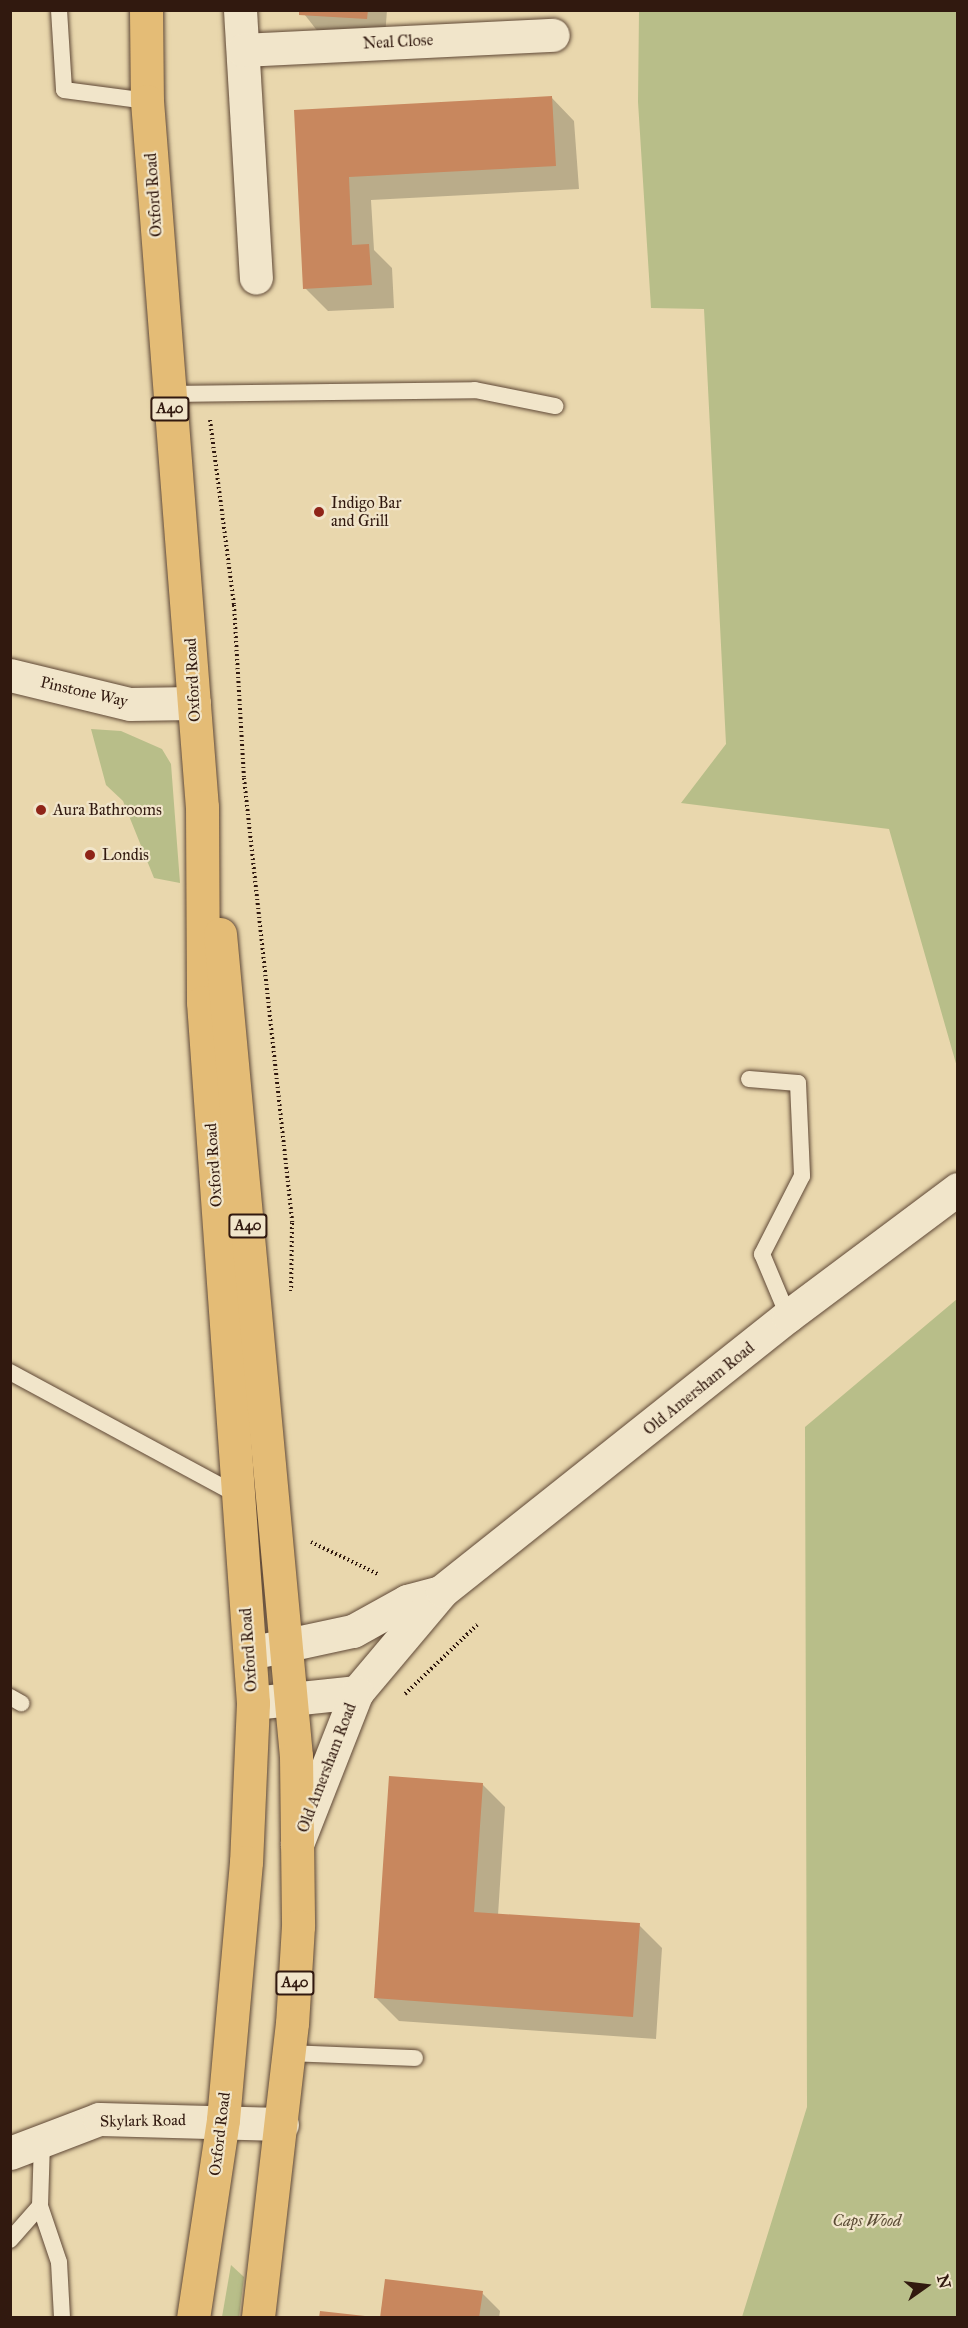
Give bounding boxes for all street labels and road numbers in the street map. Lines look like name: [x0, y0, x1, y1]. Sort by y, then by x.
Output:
street label: Neal Close: [362, 31, 434, 53]
street label: Oxford Road: [141, 152, 167, 238]
road number: A40: [149, 397, 191, 421]
street label: Oxford Road: [181, 637, 205, 723]
street label: Pinstone Way: [38, 673, 130, 711]
street label: Oxford Road: [201, 1122, 227, 1208]
road number: A40: [227, 1214, 269, 1238]
street label: Old Amersham Road: [640, 1338, 758, 1440]
street label: Oxford Road: [236, 1607, 262, 1693]
street label: Old Amersham Road: [293, 1700, 361, 1836]
road number: A40: [274, 1971, 316, 1995]
street label: Oxford Road: [205, 2091, 235, 2177]
street label: Skylark Road: [100, 2111, 186, 2131]

